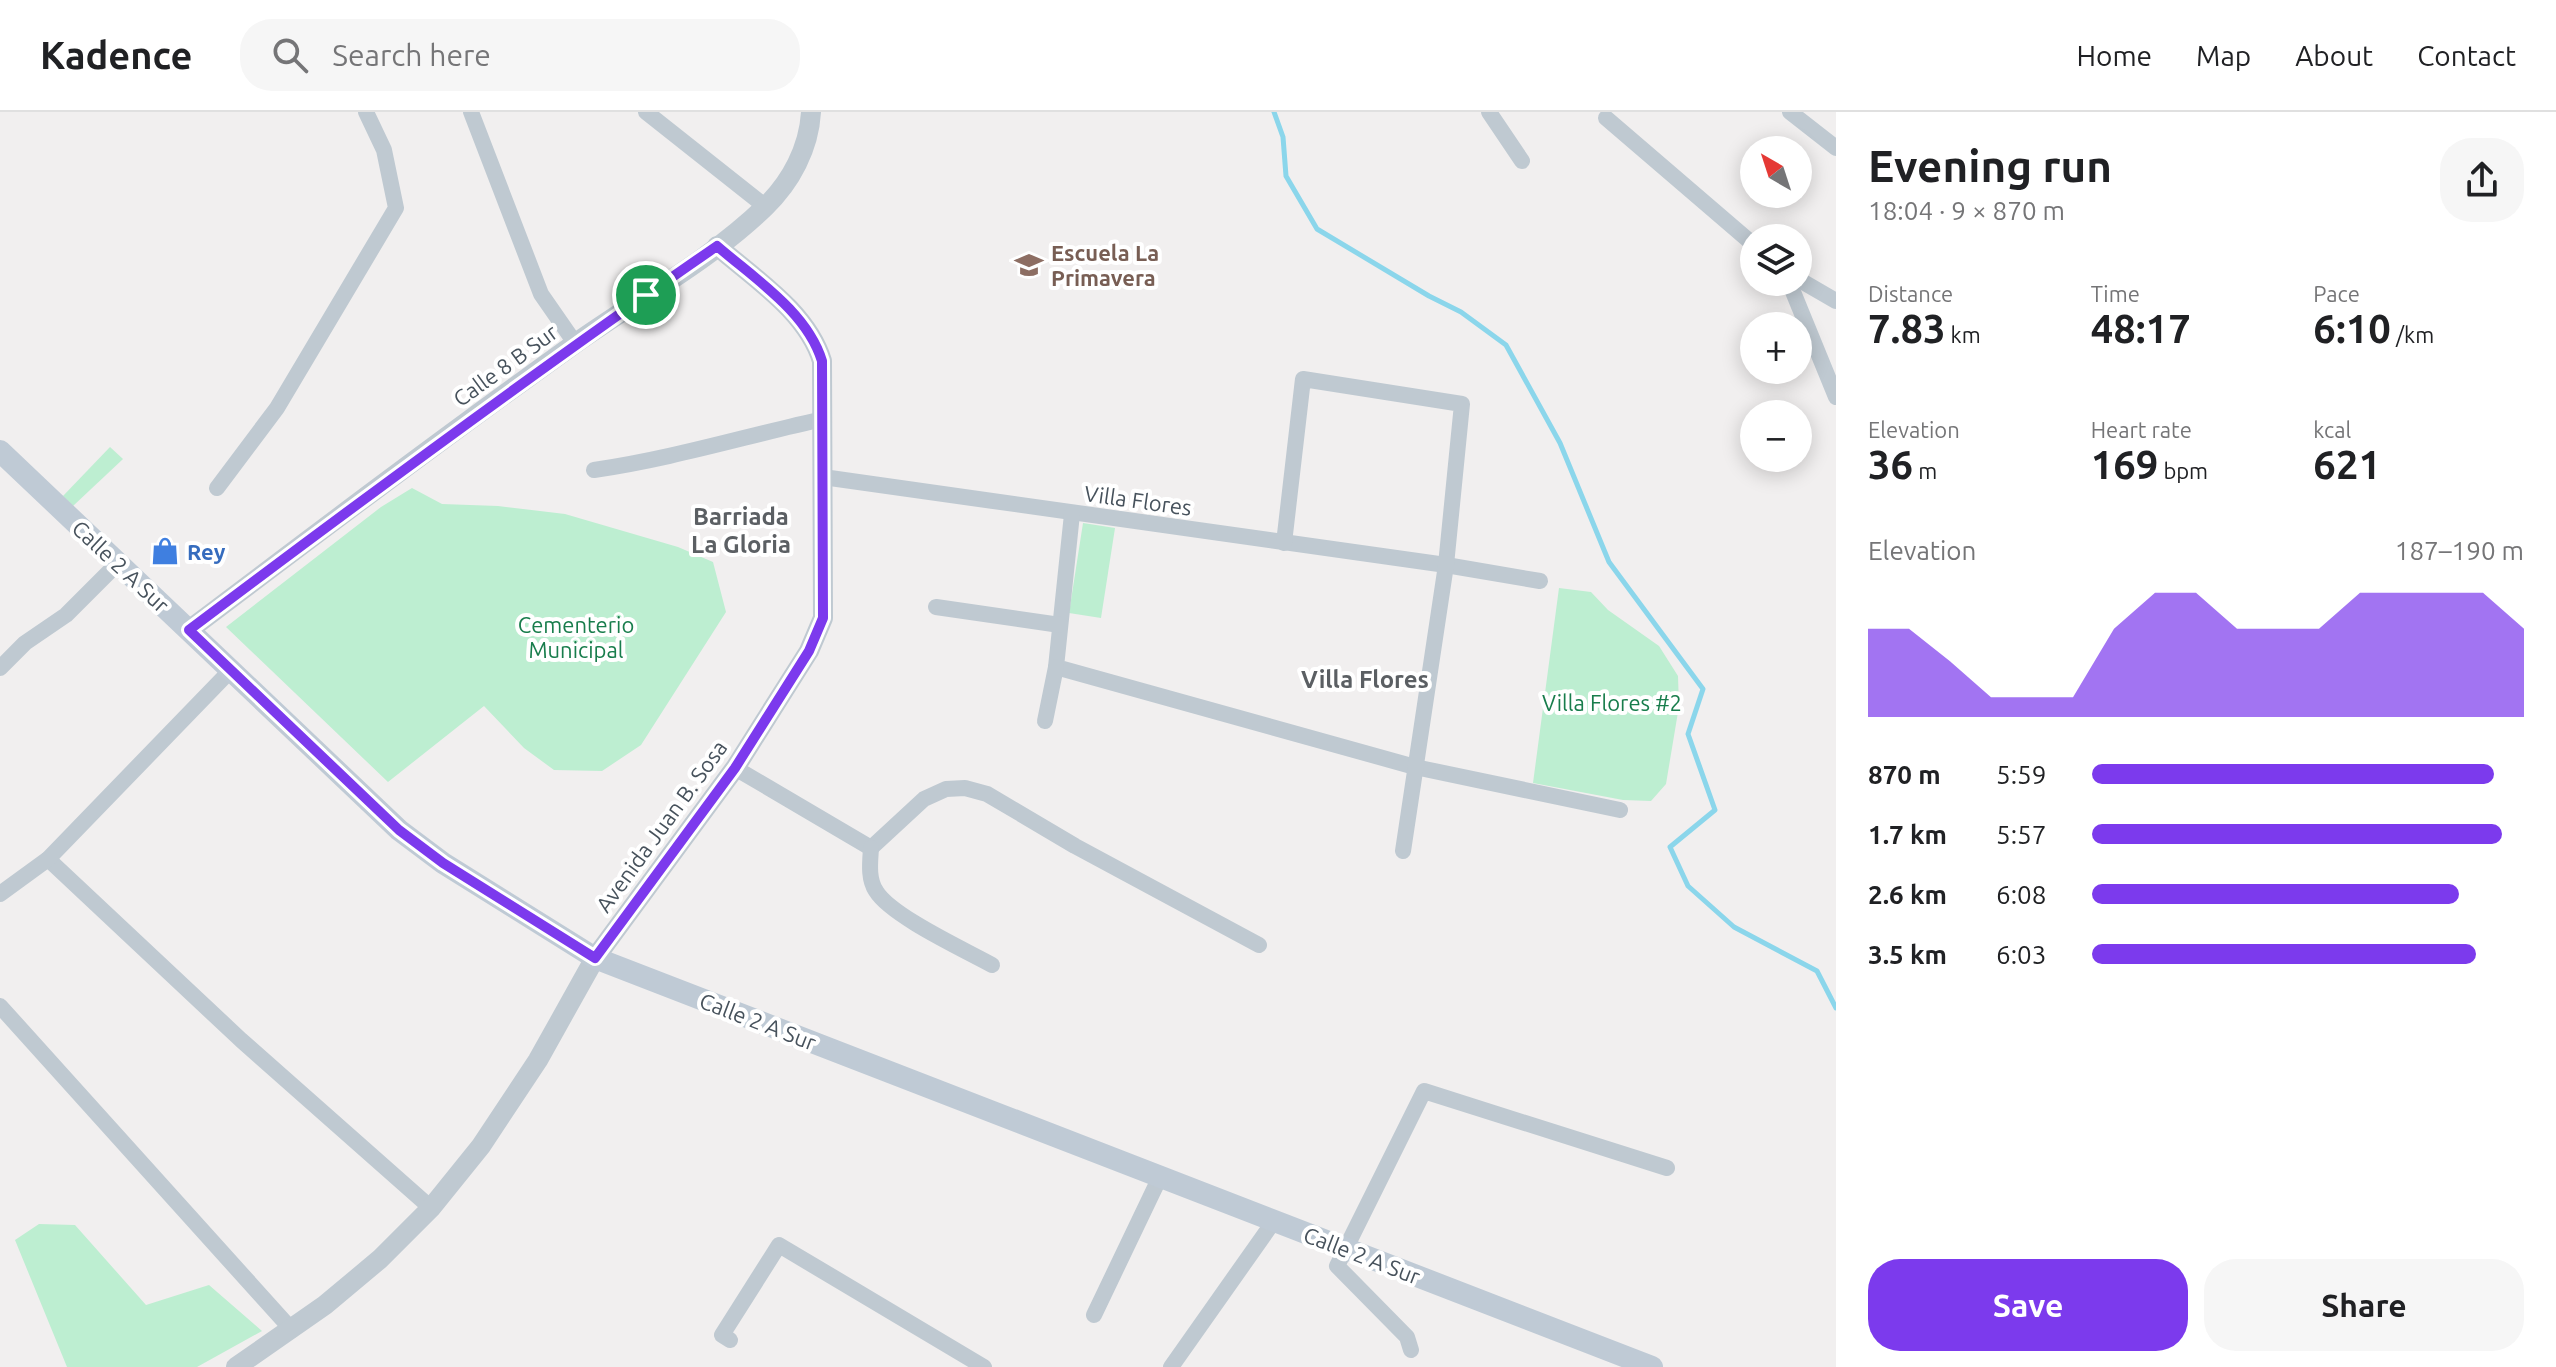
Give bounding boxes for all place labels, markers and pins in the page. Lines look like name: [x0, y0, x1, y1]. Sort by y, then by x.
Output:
place label: Escuela La Primavera: [1051, 240, 1159, 290]
school or university icon: Escuela La Primavera: [1014, 250, 1044, 280]
pin: [612, 261, 680, 329]
shop icon: Rey: [150, 536, 180, 566]
place label: Rey: [187, 539, 226, 564]

